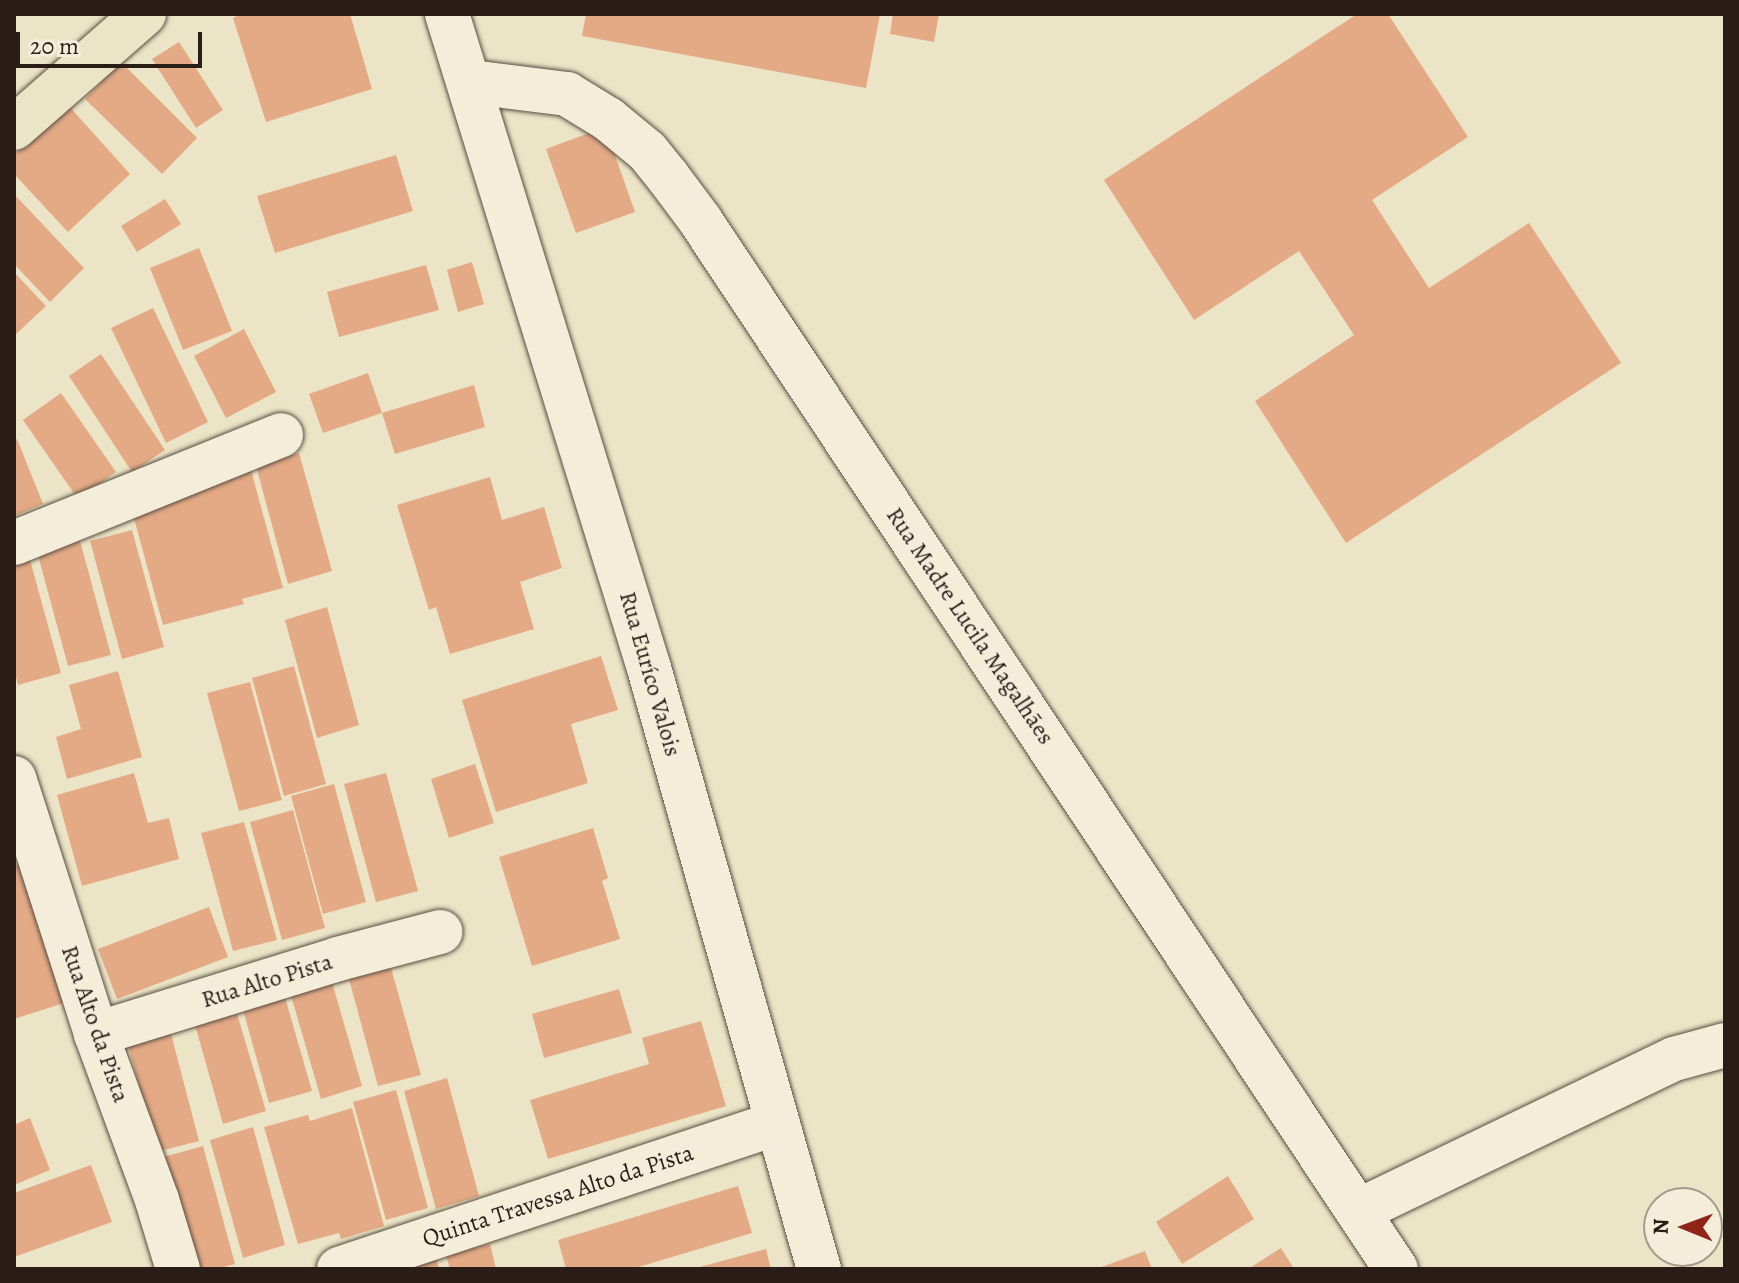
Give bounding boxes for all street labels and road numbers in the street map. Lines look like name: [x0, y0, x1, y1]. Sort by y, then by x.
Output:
street label: Rua Madre Lucila Magalhães: [880, 502, 1060, 750]
street label: Rua Euríco Valois: [613, 588, 687, 760]
street label: Rua Alto da Pista: [55, 942, 135, 1106]
street label: Rua Alto Pista: [198, 947, 336, 1015]
street label: Quinta Travessa Alto da Pista: [419, 1139, 697, 1253]

